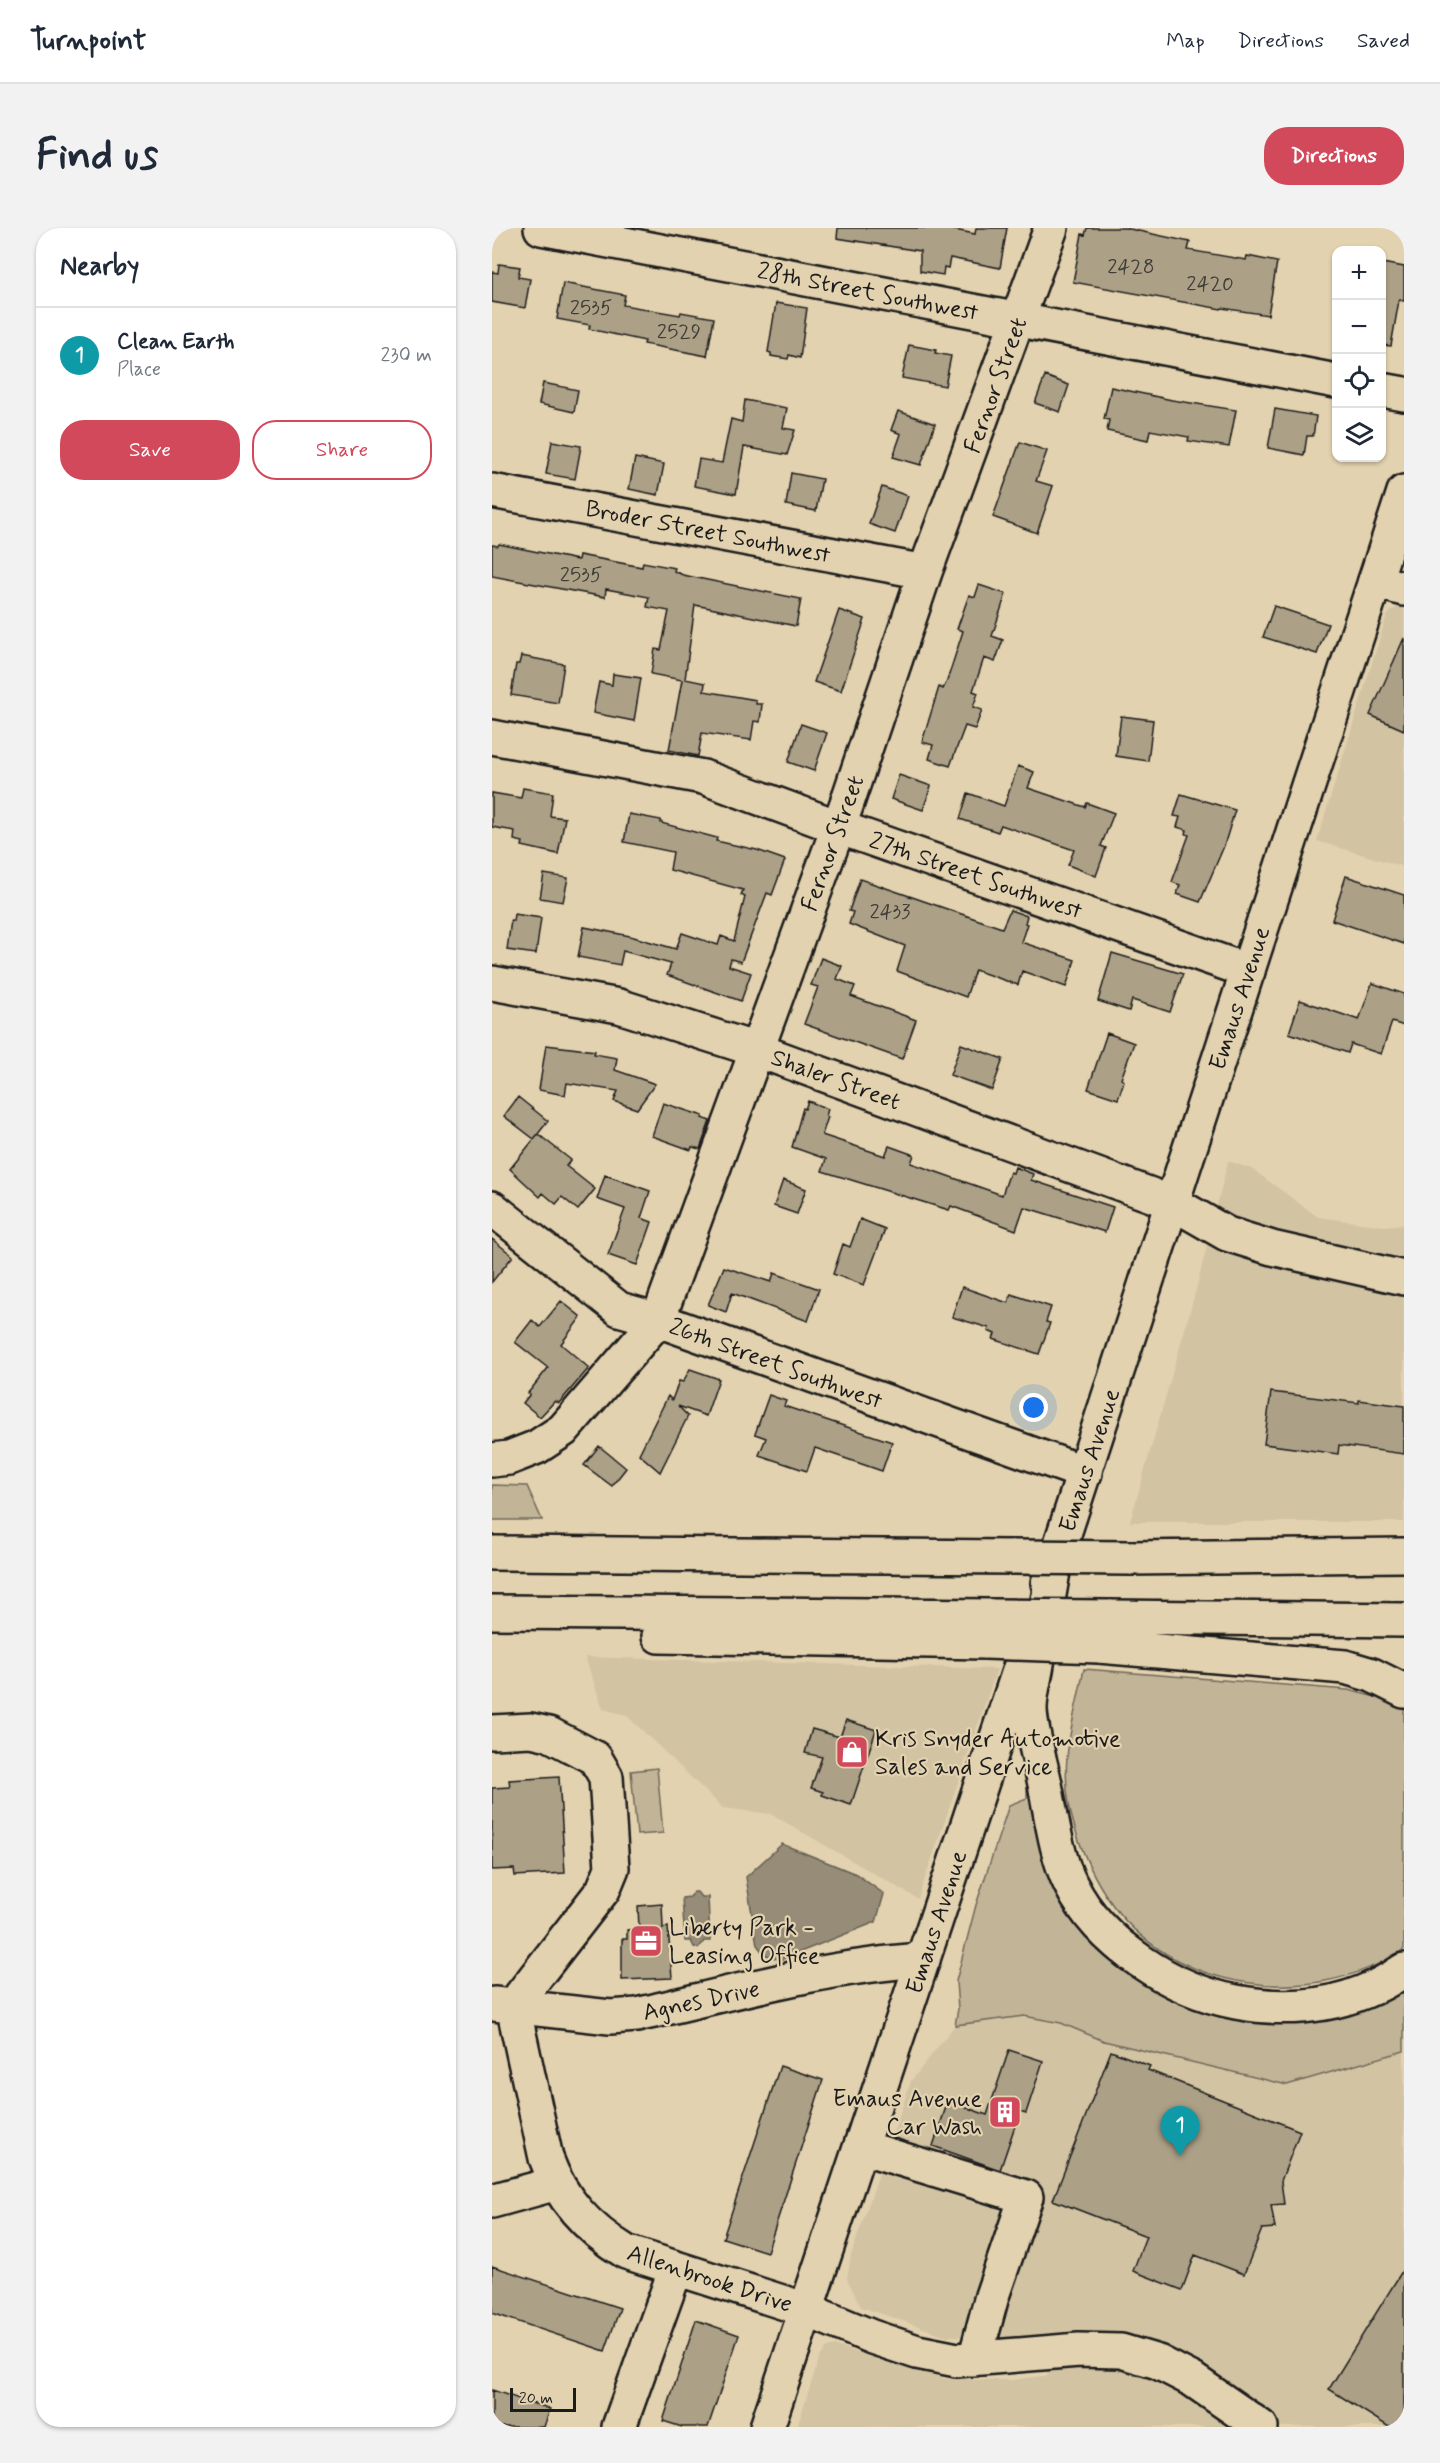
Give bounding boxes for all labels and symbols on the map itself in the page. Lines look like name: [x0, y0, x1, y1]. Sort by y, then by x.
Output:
house number: 2428: [1107, 253, 1155, 281]
street label: 28th Street Southwest: [755, 256, 981, 329]
house number: 2420: [1186, 270, 1234, 298]
house number: 2535: [570, 294, 612, 322]
street label: Fernor Street: [957, 313, 1035, 458]
house number: 2529: [657, 318, 701, 346]
street label: Broder Street Southwest: [583, 494, 833, 571]
house number: 2535: [560, 561, 602, 589]
street label: Fernor Street: [794, 771, 872, 916]
street label: 27th Street Southwest: [865, 825, 1087, 928]
house number: 2433: [869, 898, 911, 926]
street label: Emaus Avenue: [1203, 922, 1278, 1074]
street label: Shaler Street: [766, 1043, 905, 1118]
street label: 26th Street Southwest: [665, 1311, 887, 1418]
street label: Emaus Avenue: [1053, 1384, 1128, 1536]
your location: [1019, 1393, 1048, 1422]
place label: Kris Snyder Automotive Sales and Service: [875, 1724, 1121, 1783]
shop icon: Kris Snyder Automotive Sales and Service: [834, 1734, 870, 1770]
street label: Emaus Avenue: [900, 1846, 975, 1998]
place label: Liberty Park - Leasing Office: [669, 1913, 820, 1972]
office icon: Liberty Park - Leasing Office: [628, 1923, 664, 1959]
street label: Agnes Drive: [640, 1974, 763, 2029]
place label: Emaus Avenue Car Wash: [833, 2084, 982, 2143]
building icon: Emaus Avenue Car Wash: [987, 2094, 1023, 2130]
pin: 1: [1160, 2106, 1200, 2156]
street label: Allenbrook Drive: [623, 2238, 796, 2321]
scale bar: [510, 2385, 576, 2412]

